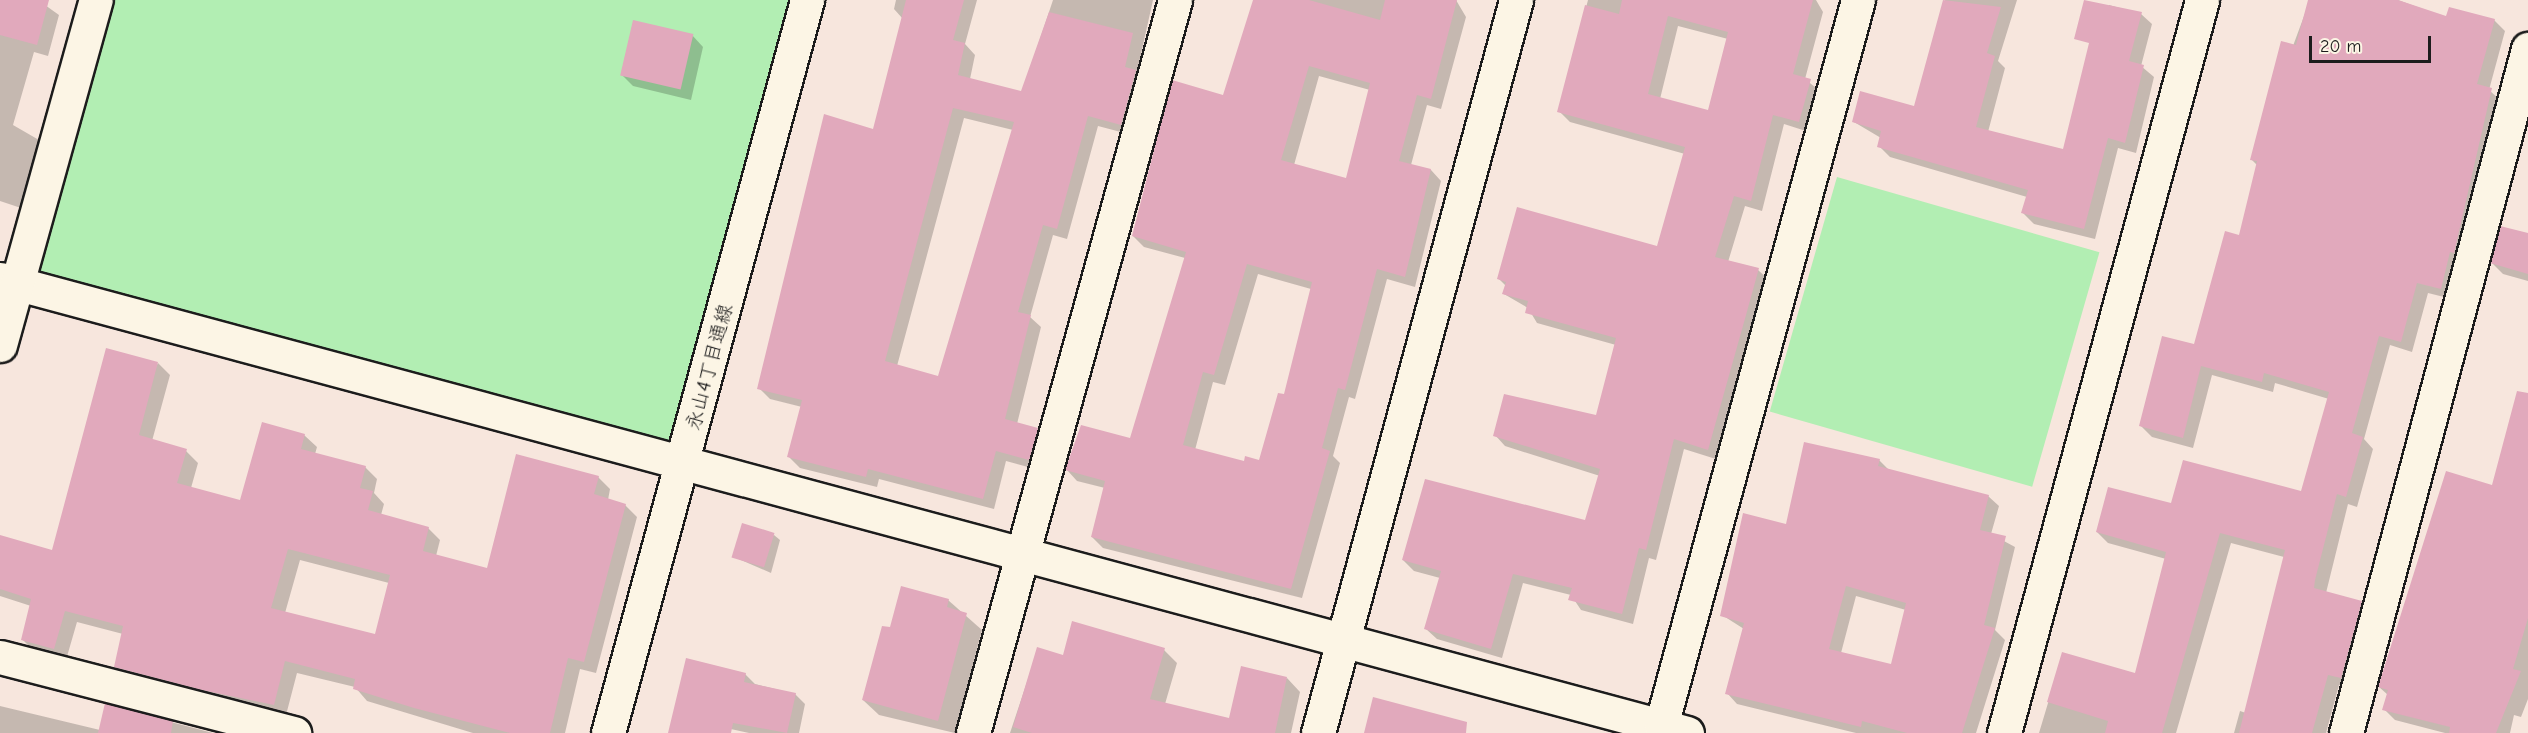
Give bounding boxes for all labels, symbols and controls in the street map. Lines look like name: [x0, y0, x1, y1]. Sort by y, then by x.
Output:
scale bar: [2312, 24, 2434, 62]
text: 20 m: [2320, 36, 2361, 57]
street label: 永山4丁目通線: [681, 301, 737, 433]

